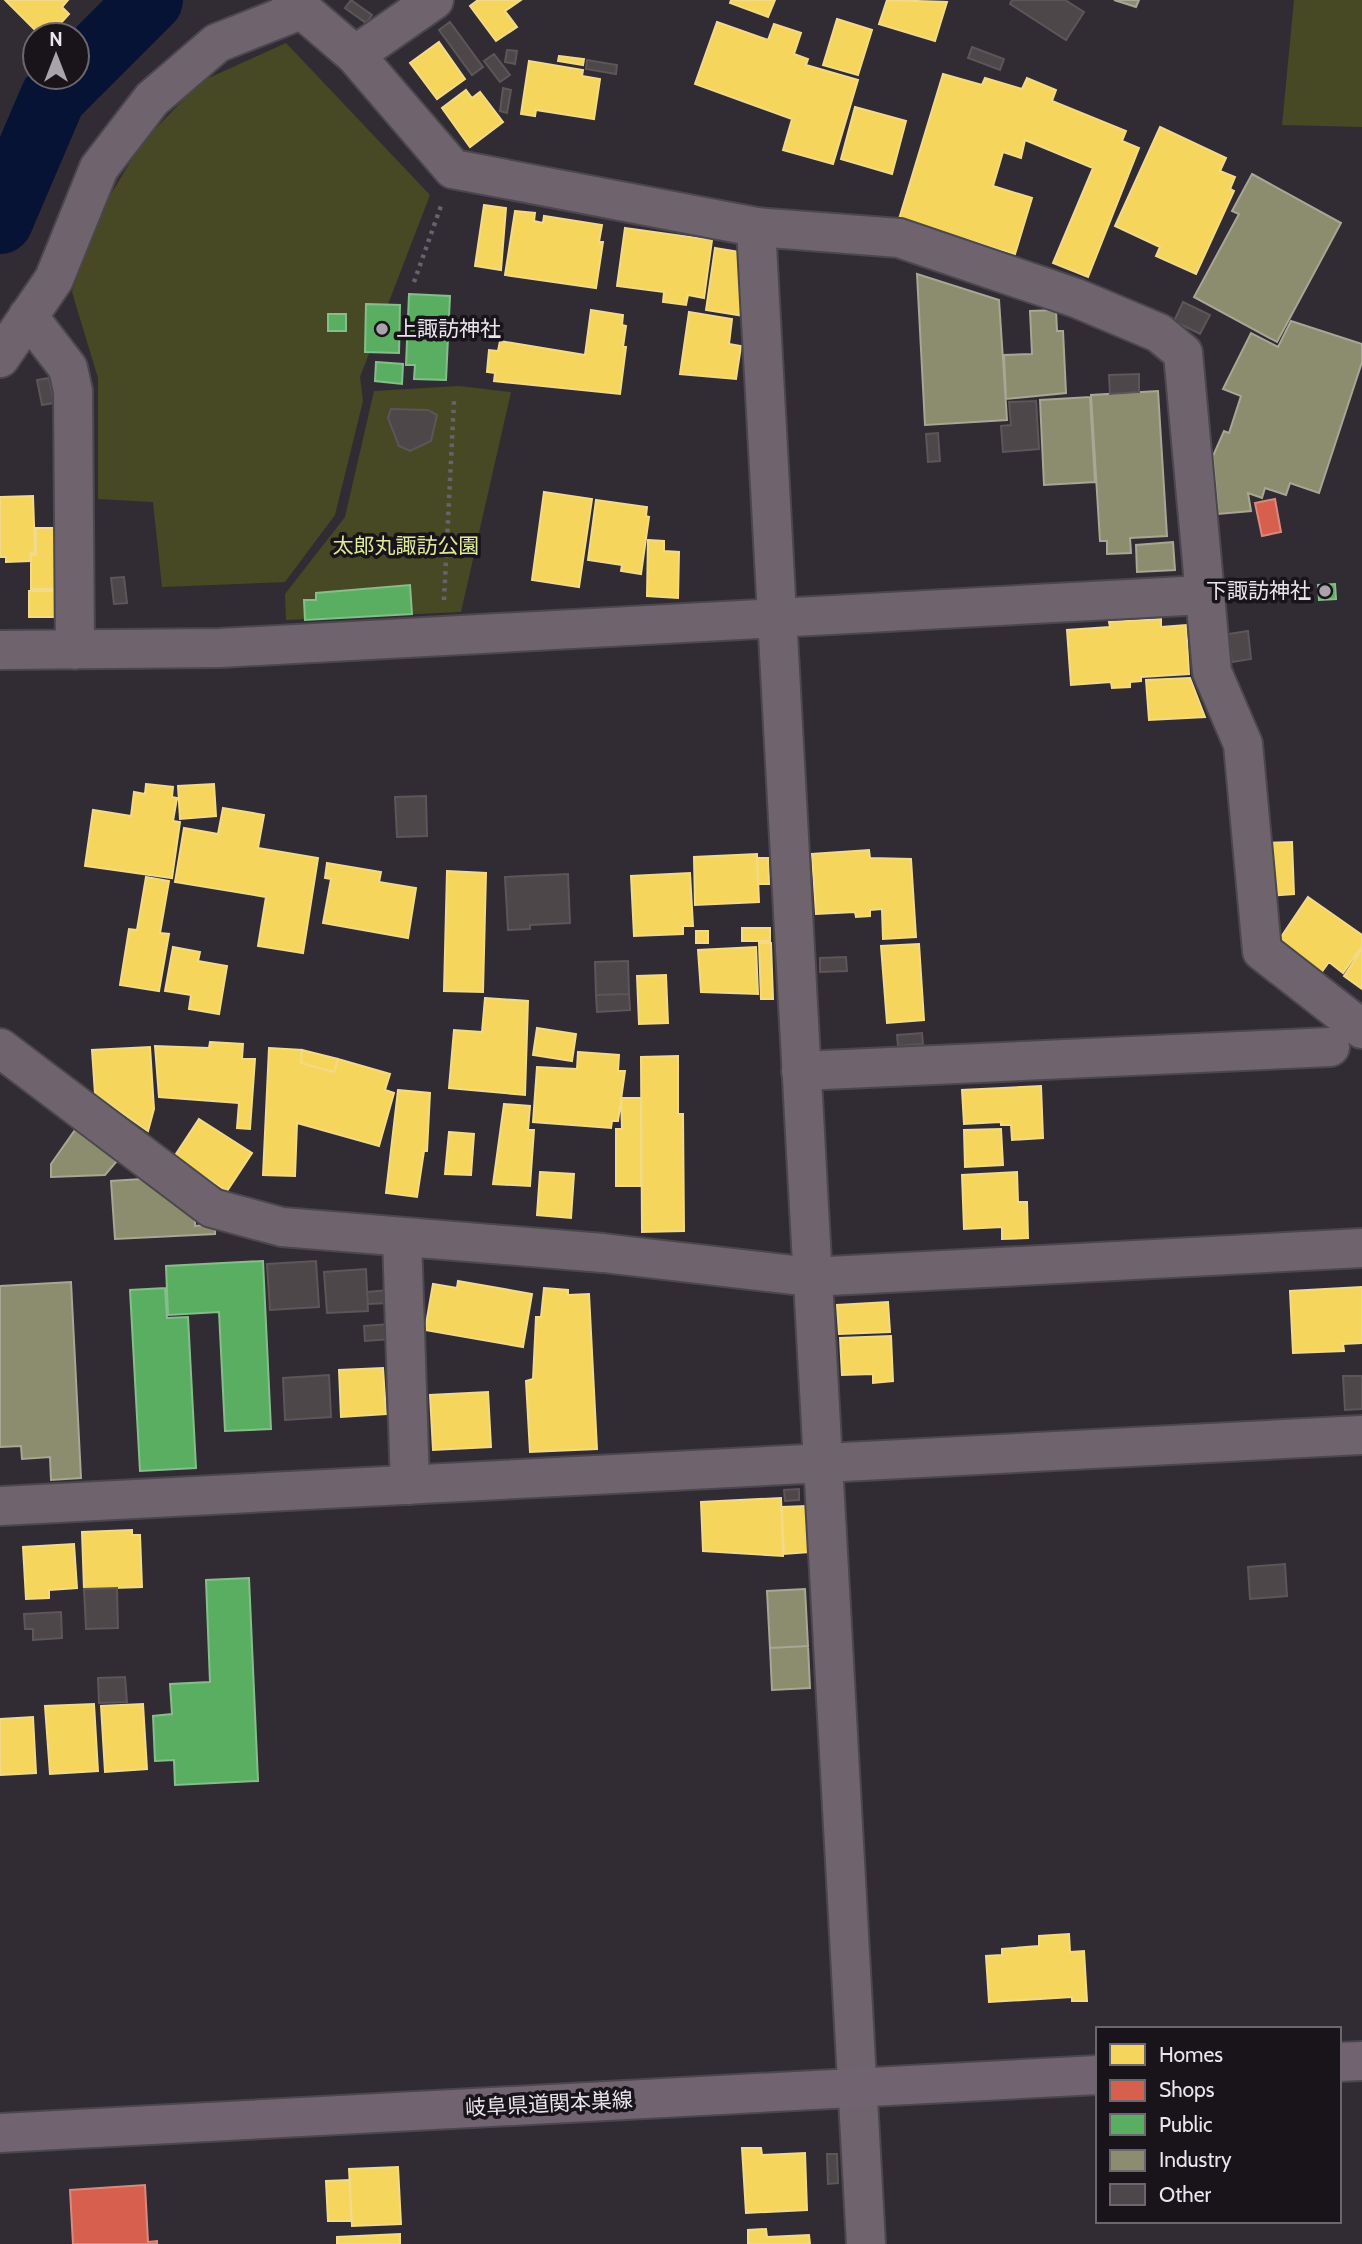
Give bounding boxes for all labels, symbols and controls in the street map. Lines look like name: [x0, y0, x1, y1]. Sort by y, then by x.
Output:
north arrow: [21, 21, 91, 91]
text: N: [49, 28, 63, 51]
place label: 上諏訪神社: [396, 316, 501, 341]
marker: 上諏訪神社: [374, 321, 390, 337]
park label: 太郎丸諏訪公園: [333, 533, 480, 558]
place label: 下諏訪神社: [1206, 578, 1311, 603]
marker: 下諏訪神社: [1317, 583, 1333, 599]
legend: [1096, 2027, 1341, 2223]
text: Homes: [1159, 2042, 1223, 2067]
text: Shops: [1159, 2077, 1215, 2102]
street label: 岐阜県道関本巣線: [464, 2087, 634, 2120]
text: Public: [1159, 2112, 1213, 2137]
text: Industry: [1159, 2147, 1232, 2172]
text: Other: [1159, 2182, 1211, 2207]

